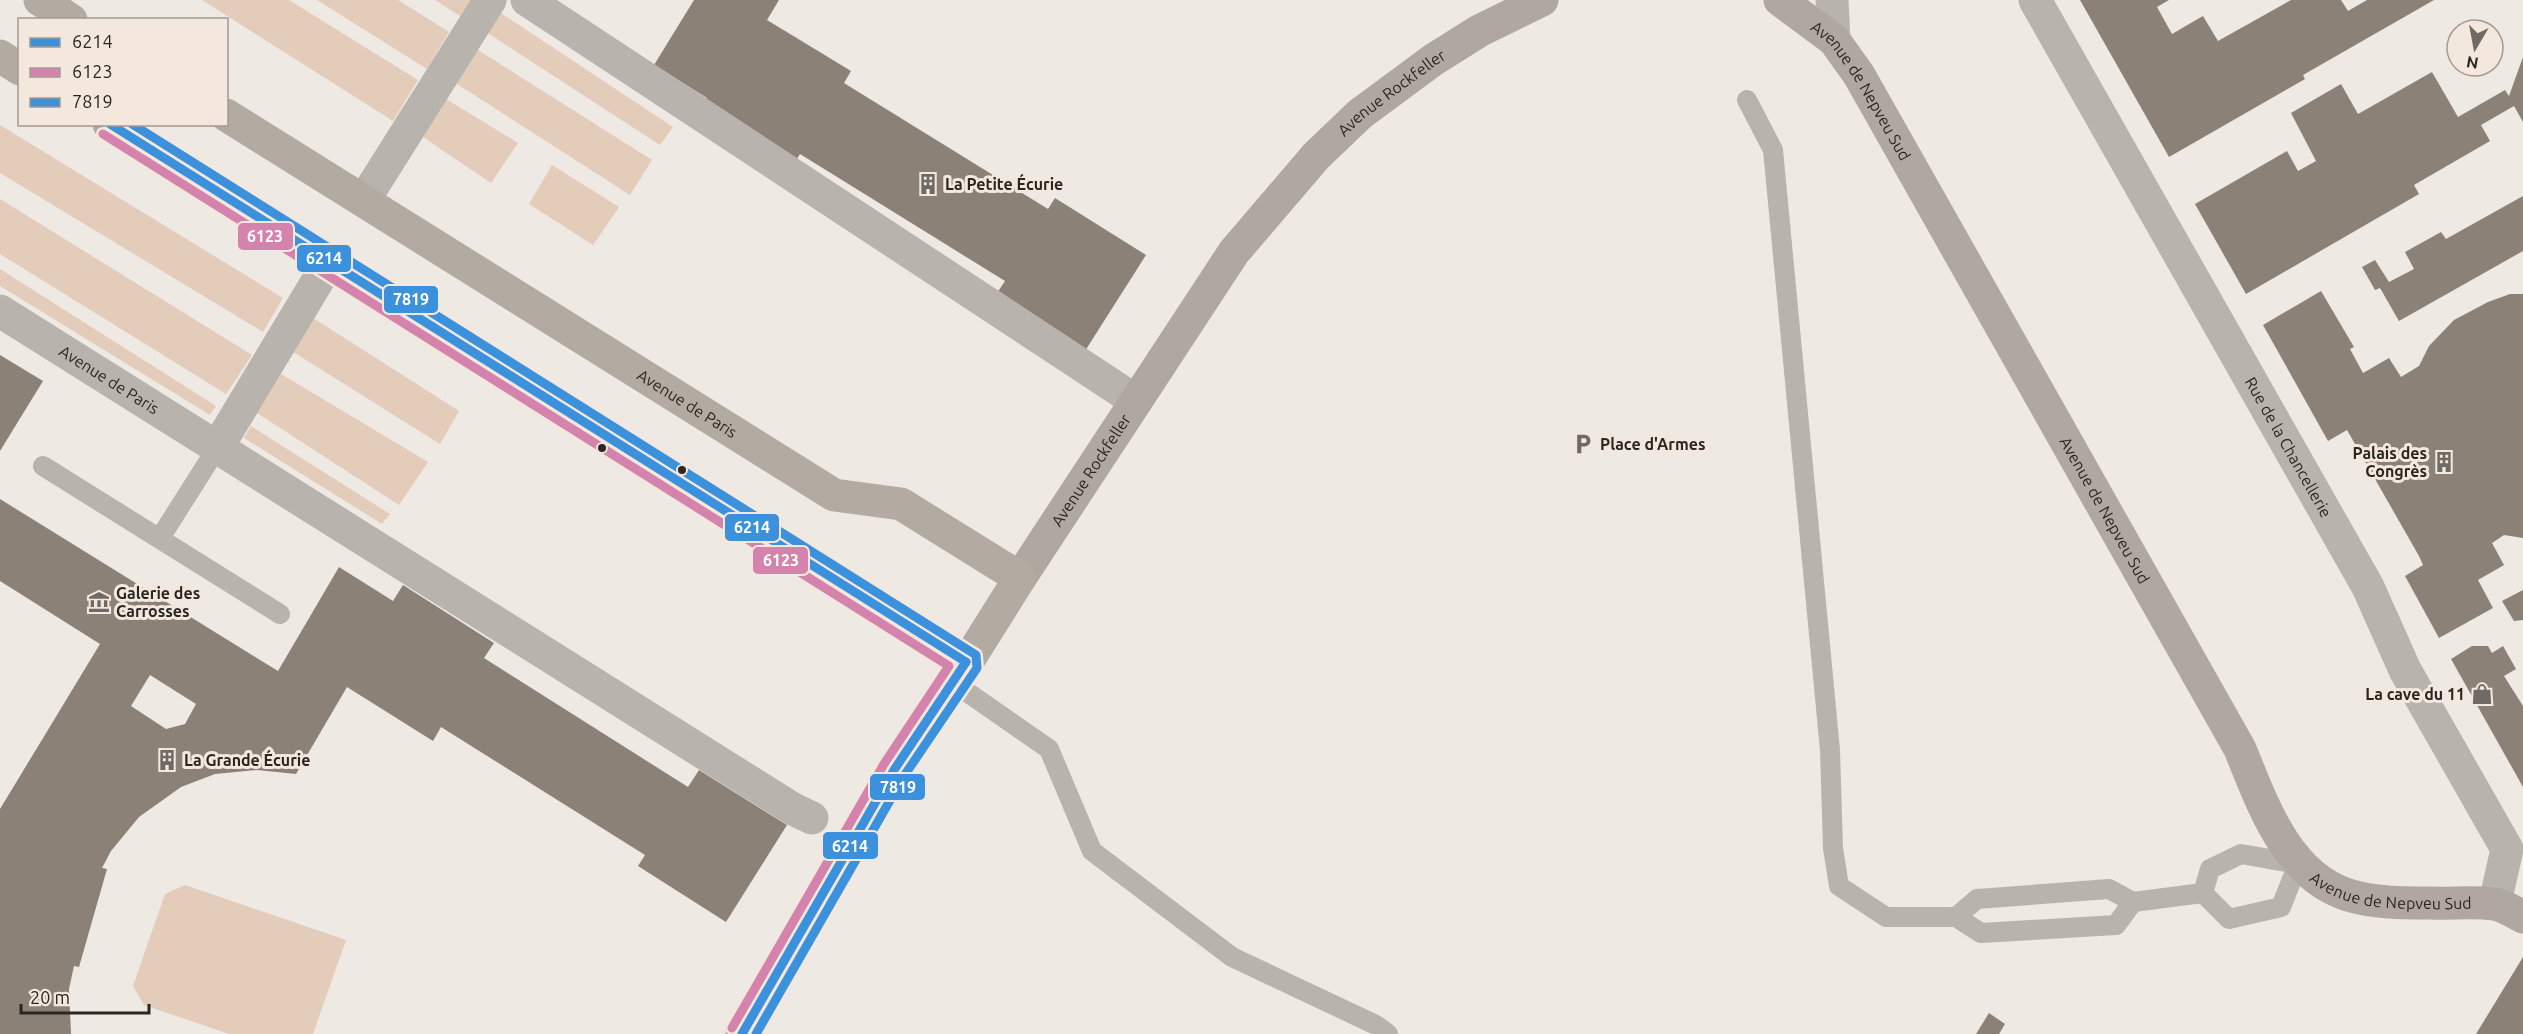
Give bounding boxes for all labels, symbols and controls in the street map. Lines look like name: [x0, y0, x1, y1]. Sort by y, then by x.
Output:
street label: Avenue de Nepveu Sud: [1808, 17, 1914, 163]
legend: [18, 18, 228, 126]
north arrow: [2445, 18, 2505, 78]
text: 6214: [72, 31, 113, 51]
street label: Avenue Rockfeller: [1334, 46, 1448, 139]
text: N: [2465, 53, 2480, 73]
text: 6123: [72, 61, 113, 81]
text: 7819: [72, 91, 113, 111]
building icon: La Petite Écurie: [916, 172, 940, 196]
place label: La Petite Écurie: [945, 173, 1063, 193]
line badge: 6123: [237, 222, 294, 251]
text: 6123: [247, 227, 283, 245]
line badge: 6214: [296, 244, 352, 273]
text: 6214: [306, 249, 342, 267]
line badge: 7819: [383, 285, 439, 314]
text: 7819: [393, 290, 429, 308]
street label: Avenue de Paris: [56, 342, 162, 418]
street label: Avenue de Paris: [634, 365, 741, 441]
street label: Rue de la Chancellerie: [2242, 374, 2336, 520]
street label: Avenue Rockfeller: [1047, 411, 1134, 530]
parking icon: Place d'Armes: [1571, 432, 1595, 456]
street label: Avenue de Nepveu Sud: [2056, 434, 2153, 587]
place label: Place d'Armes: [1600, 435, 1705, 453]
unlabelled marker: [596, 442, 608, 454]
place label: Palais des Congrès: [2353, 444, 2427, 480]
building icon: Palais des Congrès: [2432, 450, 2456, 474]
unlabelled marker: [676, 464, 688, 476]
line badge: 6214: [724, 513, 780, 542]
text: 6214: [734, 518, 770, 536]
line badge: 6123: [752, 546, 809, 575]
text: 6123: [763, 551, 799, 569]
place label: Galerie des Carrosses: [116, 584, 200, 620]
museum icon: Galerie des Carrosses: [87, 590, 111, 614]
shop icon: La cave du 11: [2470, 682, 2494, 706]
place label: La cave du 11: [2365, 685, 2465, 703]
building icon: La Grande Écurie: [155, 748, 179, 772]
place label: La Grande Écurie: [184, 749, 310, 769]
line badge: 7819: [869, 773, 926, 801]
text: 7819: [880, 778, 916, 796]
line badge: 6214: [822, 831, 879, 860]
text: 6214: [832, 837, 868, 855]
street label: Avenue de Nepveu Sud: [2307, 868, 2472, 912]
scale bar: [21, 977, 148, 1015]
text: 20 m: [30, 987, 70, 1007]

